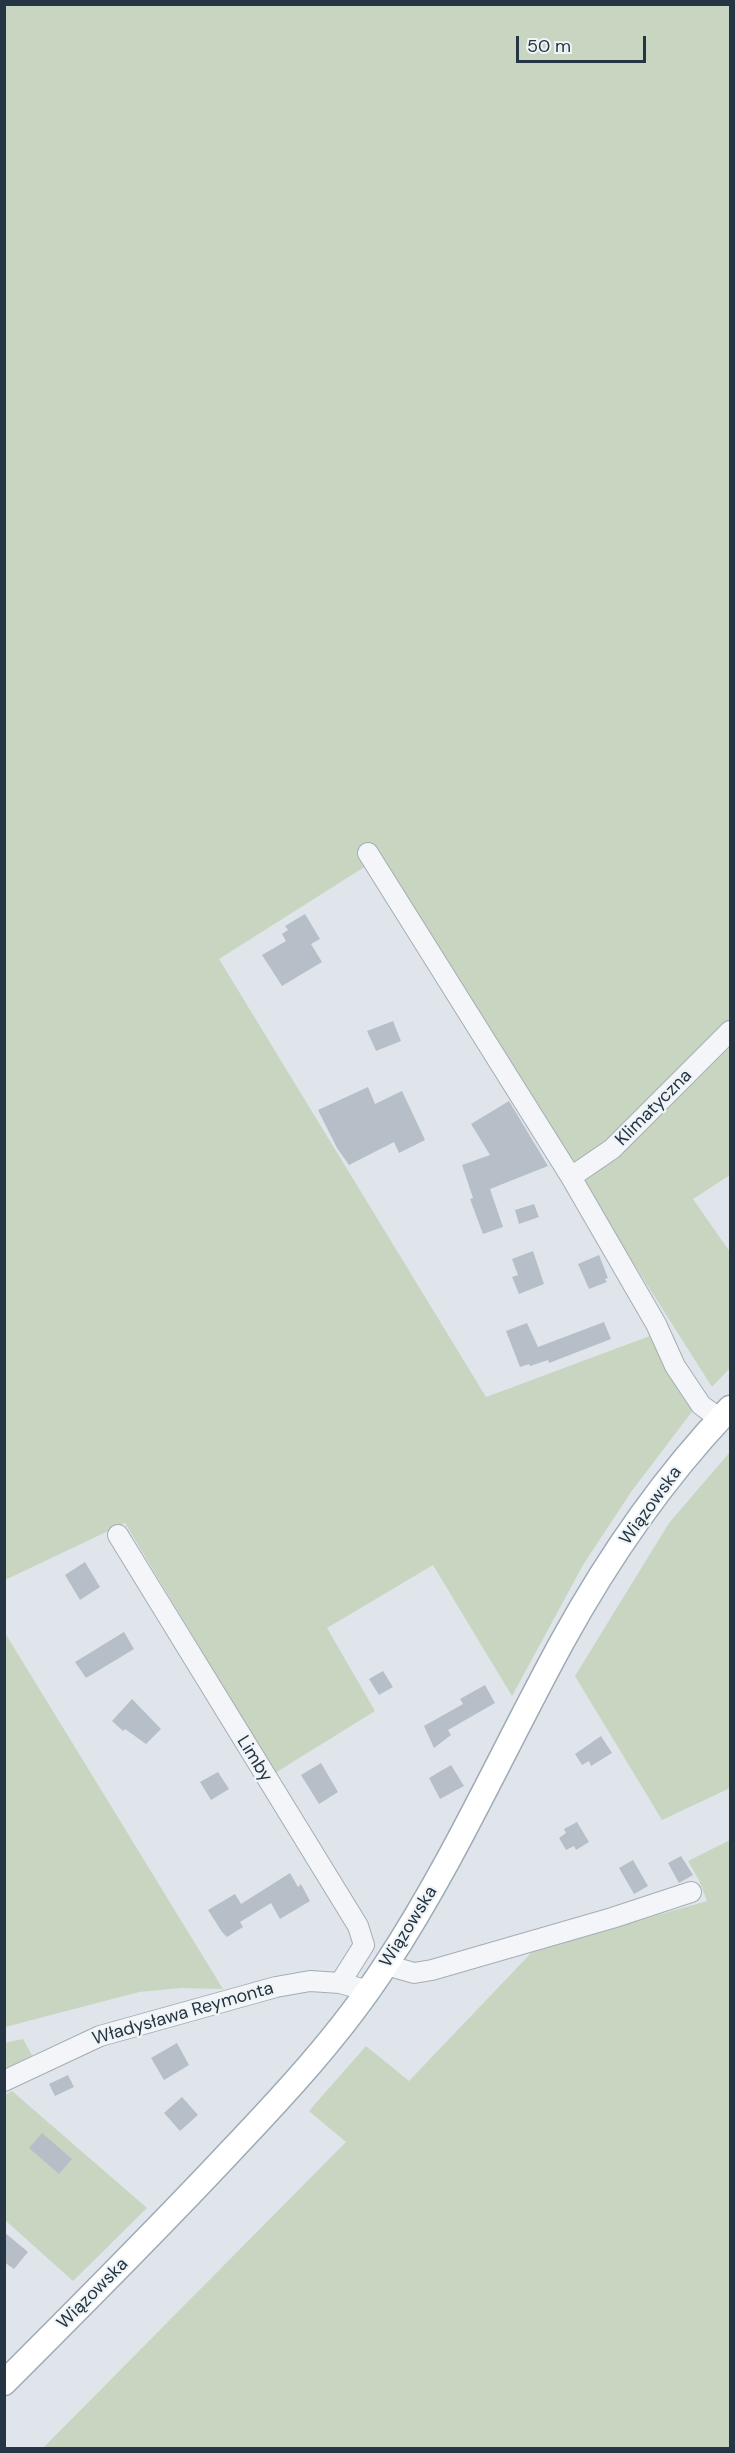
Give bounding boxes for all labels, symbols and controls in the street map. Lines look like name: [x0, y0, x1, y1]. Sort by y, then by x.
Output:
scale bar: [519, 24, 650, 62]
text: 50 m: [527, 34, 571, 58]
street label: Klimatyczna: [611, 1065, 697, 1151]
street label: Wiązowska: [615, 1463, 687, 1549]
street label: Limby: [231, 1732, 277, 1786]
street label: Wiązowska: [376, 1882, 442, 1972]
street label: Władysława Reymonta: [90, 1978, 276, 2050]
street label: Wiązowska: [53, 2254, 133, 2334]

